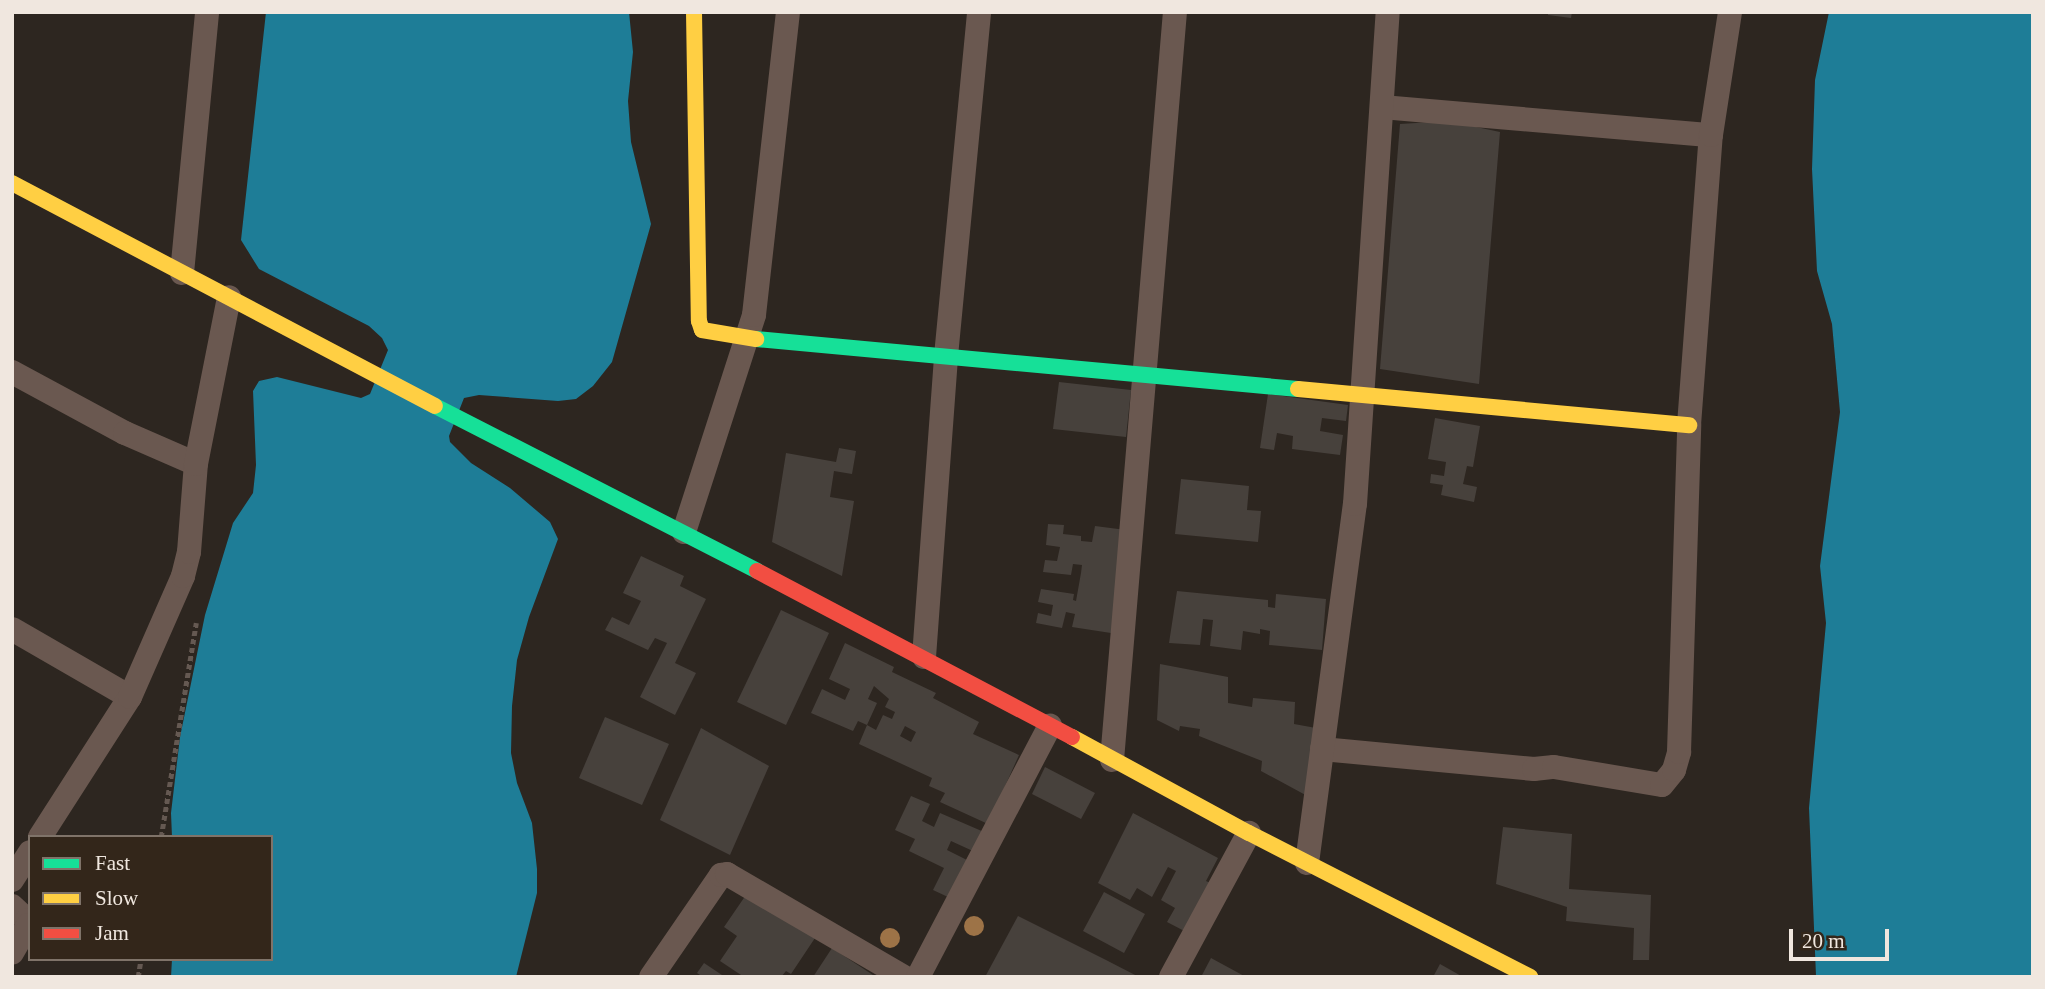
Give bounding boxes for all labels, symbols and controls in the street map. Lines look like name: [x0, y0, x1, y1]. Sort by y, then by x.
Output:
legend: [28, 835, 273, 961]
text: Fast: [95, 851, 130, 875]
text: Slow: [95, 886, 138, 910]
scale bar: [1793, 916, 1893, 960]
text: Jam: [95, 921, 129, 945]
text: 20 m: [1802, 929, 1845, 953]

